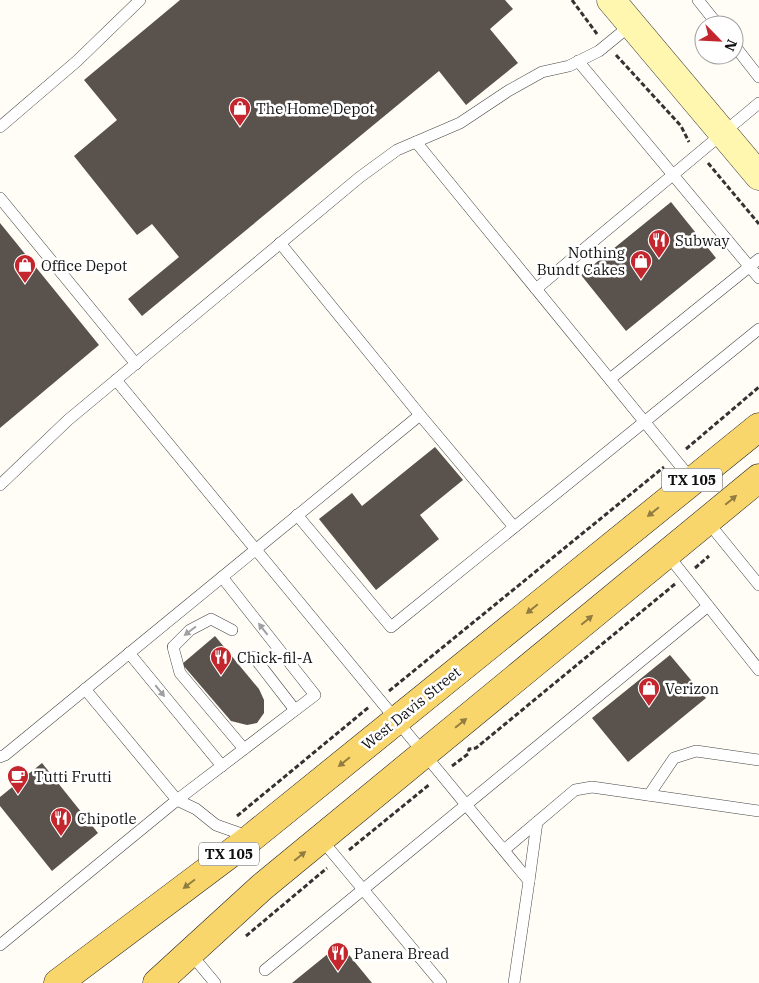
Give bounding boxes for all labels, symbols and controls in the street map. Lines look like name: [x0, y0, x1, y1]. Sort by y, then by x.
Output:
north arrow: [694, 15, 744, 65]
text: N: [720, 37, 741, 54]
shop icon: The Home Depot: [228, 96, 252, 127]
place label: The Home Depot: [256, 99, 374, 118]
restaurant icon: Subway: [647, 228, 671, 259]
place label: Subway: [675, 231, 730, 250]
place label: Nothing Bundt Cakes: [537, 243, 625, 279]
shop icon: Nothing Bundt Cakes: [629, 249, 653, 280]
shop icon: Office Depot: [13, 253, 37, 284]
place label: Office Depot: [41, 256, 127, 275]
road number: TX 105: [662, 468, 722, 492]
one-way arrow: [724, 495, 737, 506]
one-way arrow: [646, 506, 659, 517]
one-way arrow: [525, 603, 538, 614]
one-way arrow: [580, 614, 593, 625]
one-way arrow: [257, 623, 268, 636]
one-way arrow: [184, 626, 197, 637]
restaurant icon: Chick-fil-A: [209, 645, 233, 676]
place label: Chick-fil-A: [237, 648, 313, 667]
street label: West Davis Street: [358, 662, 464, 754]
shop icon: Verizon: [637, 676, 661, 707]
place label: Verizon: [665, 679, 719, 698]
one-way arrow: [154, 684, 165, 697]
one-way arrow: [455, 718, 468, 729]
one-way arrow: [338, 756, 351, 767]
cafe icon: Tutti Frutti: [6, 764, 30, 795]
place label: Tutti Frutti: [34, 767, 112, 786]
restaurant icon: Chipotle: [49, 806, 73, 837]
place label: Chipotle: [77, 809, 136, 828]
road number: TX 105: [199, 842, 259, 866]
one-way arrow: [293, 851, 306, 862]
one-way arrow: [182, 879, 196, 889]
restaurant icon: Panera Bread: [326, 941, 350, 972]
place label: Panera Bread: [354, 944, 449, 963]

